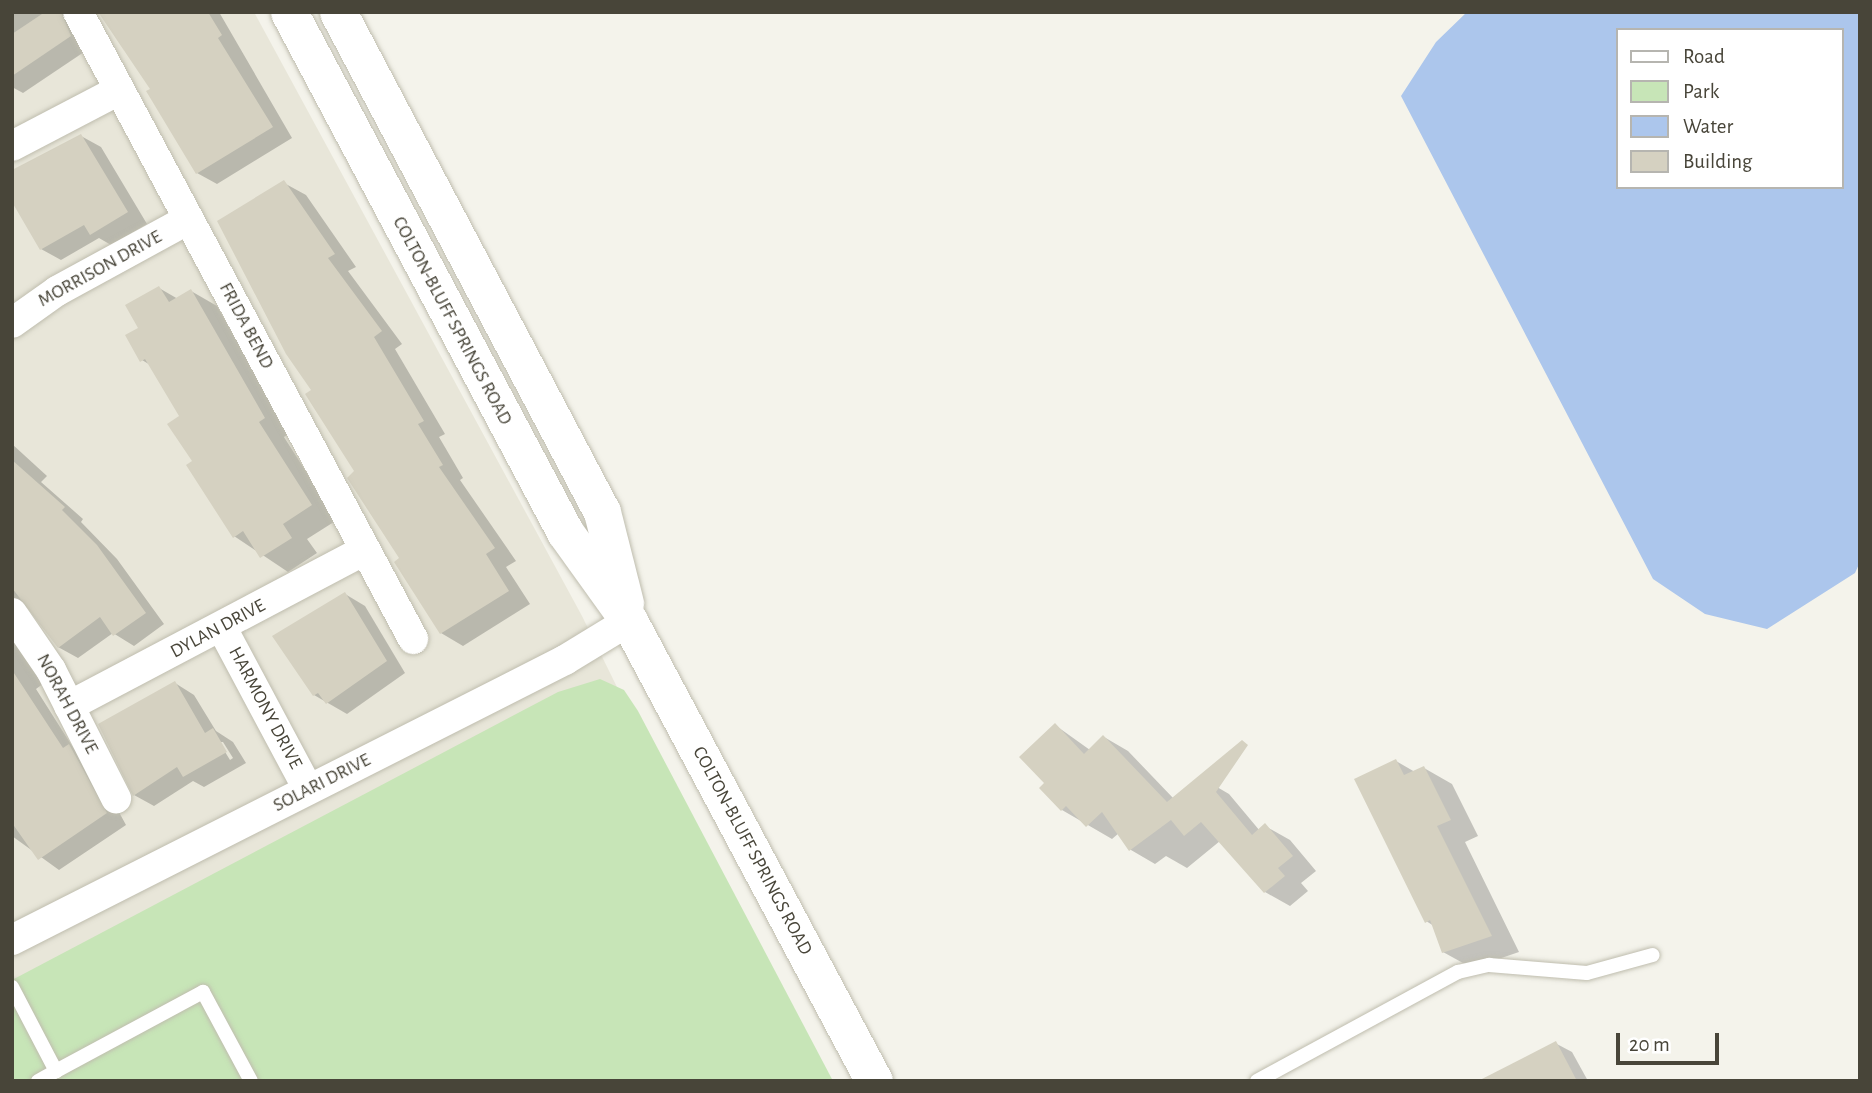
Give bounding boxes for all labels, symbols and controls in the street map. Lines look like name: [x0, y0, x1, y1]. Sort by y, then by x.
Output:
legend: [1616, 28, 1844, 189]
text: Road: [1683, 46, 1725, 67]
text: Park: [1683, 81, 1719, 102]
text: Water: [1683, 116, 1733, 137]
text: Building: [1683, 151, 1752, 172]
street label: COLTON-BLUFF SPRINGS ROAD: [387, 213, 517, 429]
street label: MORRISON DRIVE: [34, 226, 166, 312]
street label: FRIDA BEND: [214, 279, 278, 373]
street label: DYLAN DRIVE: [167, 594, 269, 664]
street label: HARMONY DRIVE: [223, 643, 307, 773]
street label: NORAH DRIVE: [31, 650, 103, 758]
street label: COLTON-BLUFF SPRINGS ROAD: [687, 743, 817, 959]
street label: SOLARI DRIVE: [270, 749, 374, 817]
scale bar: [1620, 1020, 1723, 1064]
text: 20 m: [1629, 1034, 1670, 1055]

